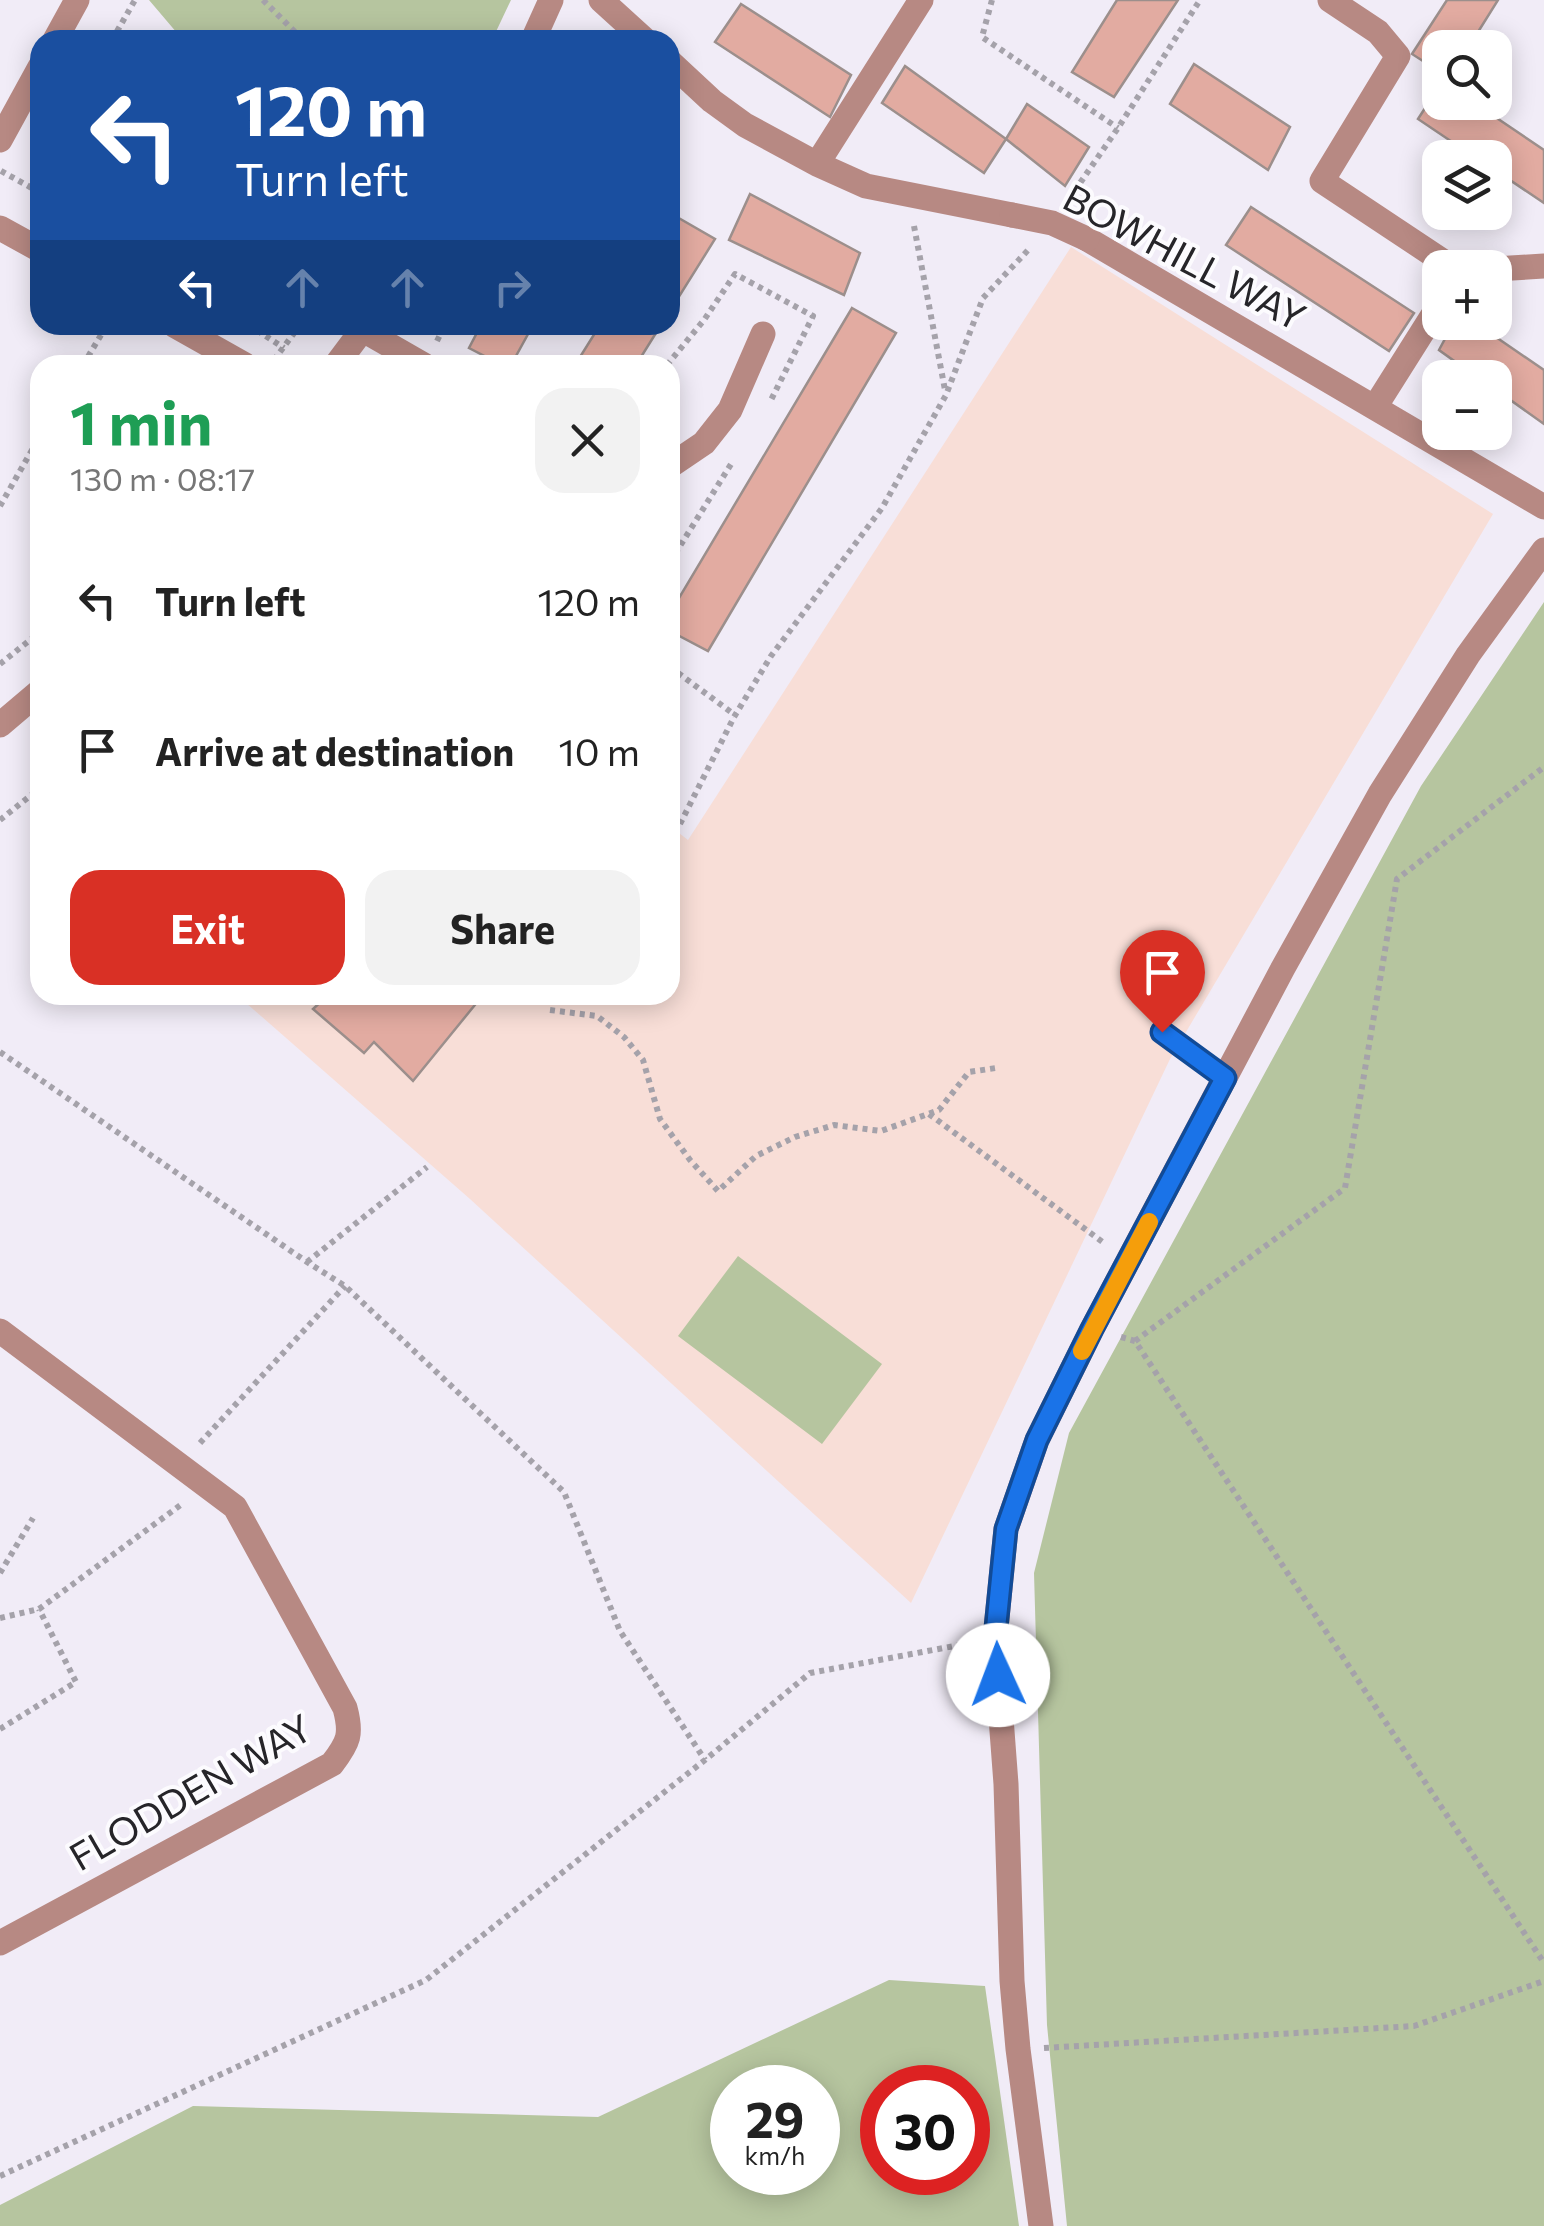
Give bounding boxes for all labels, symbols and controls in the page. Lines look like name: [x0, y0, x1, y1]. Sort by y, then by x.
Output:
map controls: [1422, 30, 1512, 450]
button: search: [1422, 30, 1512, 120]
text: 120 m: [235, 65, 427, 150]
icon: left: [70, 70, 200, 200]
button: layers: [1422, 140, 1512, 230]
text: Turn left: [235, 150, 409, 205]
street label: BOWHILL WAY: [1056, 172, 1314, 339]
button: +: [1422, 250, 1512, 340]
icon: left: [170, 260, 225, 315]
icon: ahead: [275, 260, 330, 315]
icon: ahead: [380, 260, 435, 315]
icon: right: [485, 260, 540, 315]
button: −: [1422, 360, 1512, 450]
text: 1 min: [70, 384, 212, 457]
button: close: [535, 388, 640, 493]
text: 130 m · 08:17: [70, 458, 255, 498]
icon: left: [70, 573, 125, 628]
text: Turn left: [155, 577, 306, 624]
text: 120 m: [538, 577, 640, 624]
icon: arrive: [70, 723, 125, 778]
text: Arrive at destination: [155, 727, 514, 774]
text: 10 m: [559, 727, 640, 774]
button: Exit: [70, 870, 345, 985]
button: Share: [365, 870, 640, 985]
pin: [1120, 930, 1205, 1033]
icon: arrive: [1135, 945, 1190, 1000]
position arrow: [946, 1623, 1050, 1727]
street label: FLODDEN WAY: [60, 1702, 319, 1879]
speed limit sign: 30: [860, 2065, 990, 2195]
text: 29: [745, 2087, 804, 2148]
text: km/h: [745, 2140, 805, 2170]

